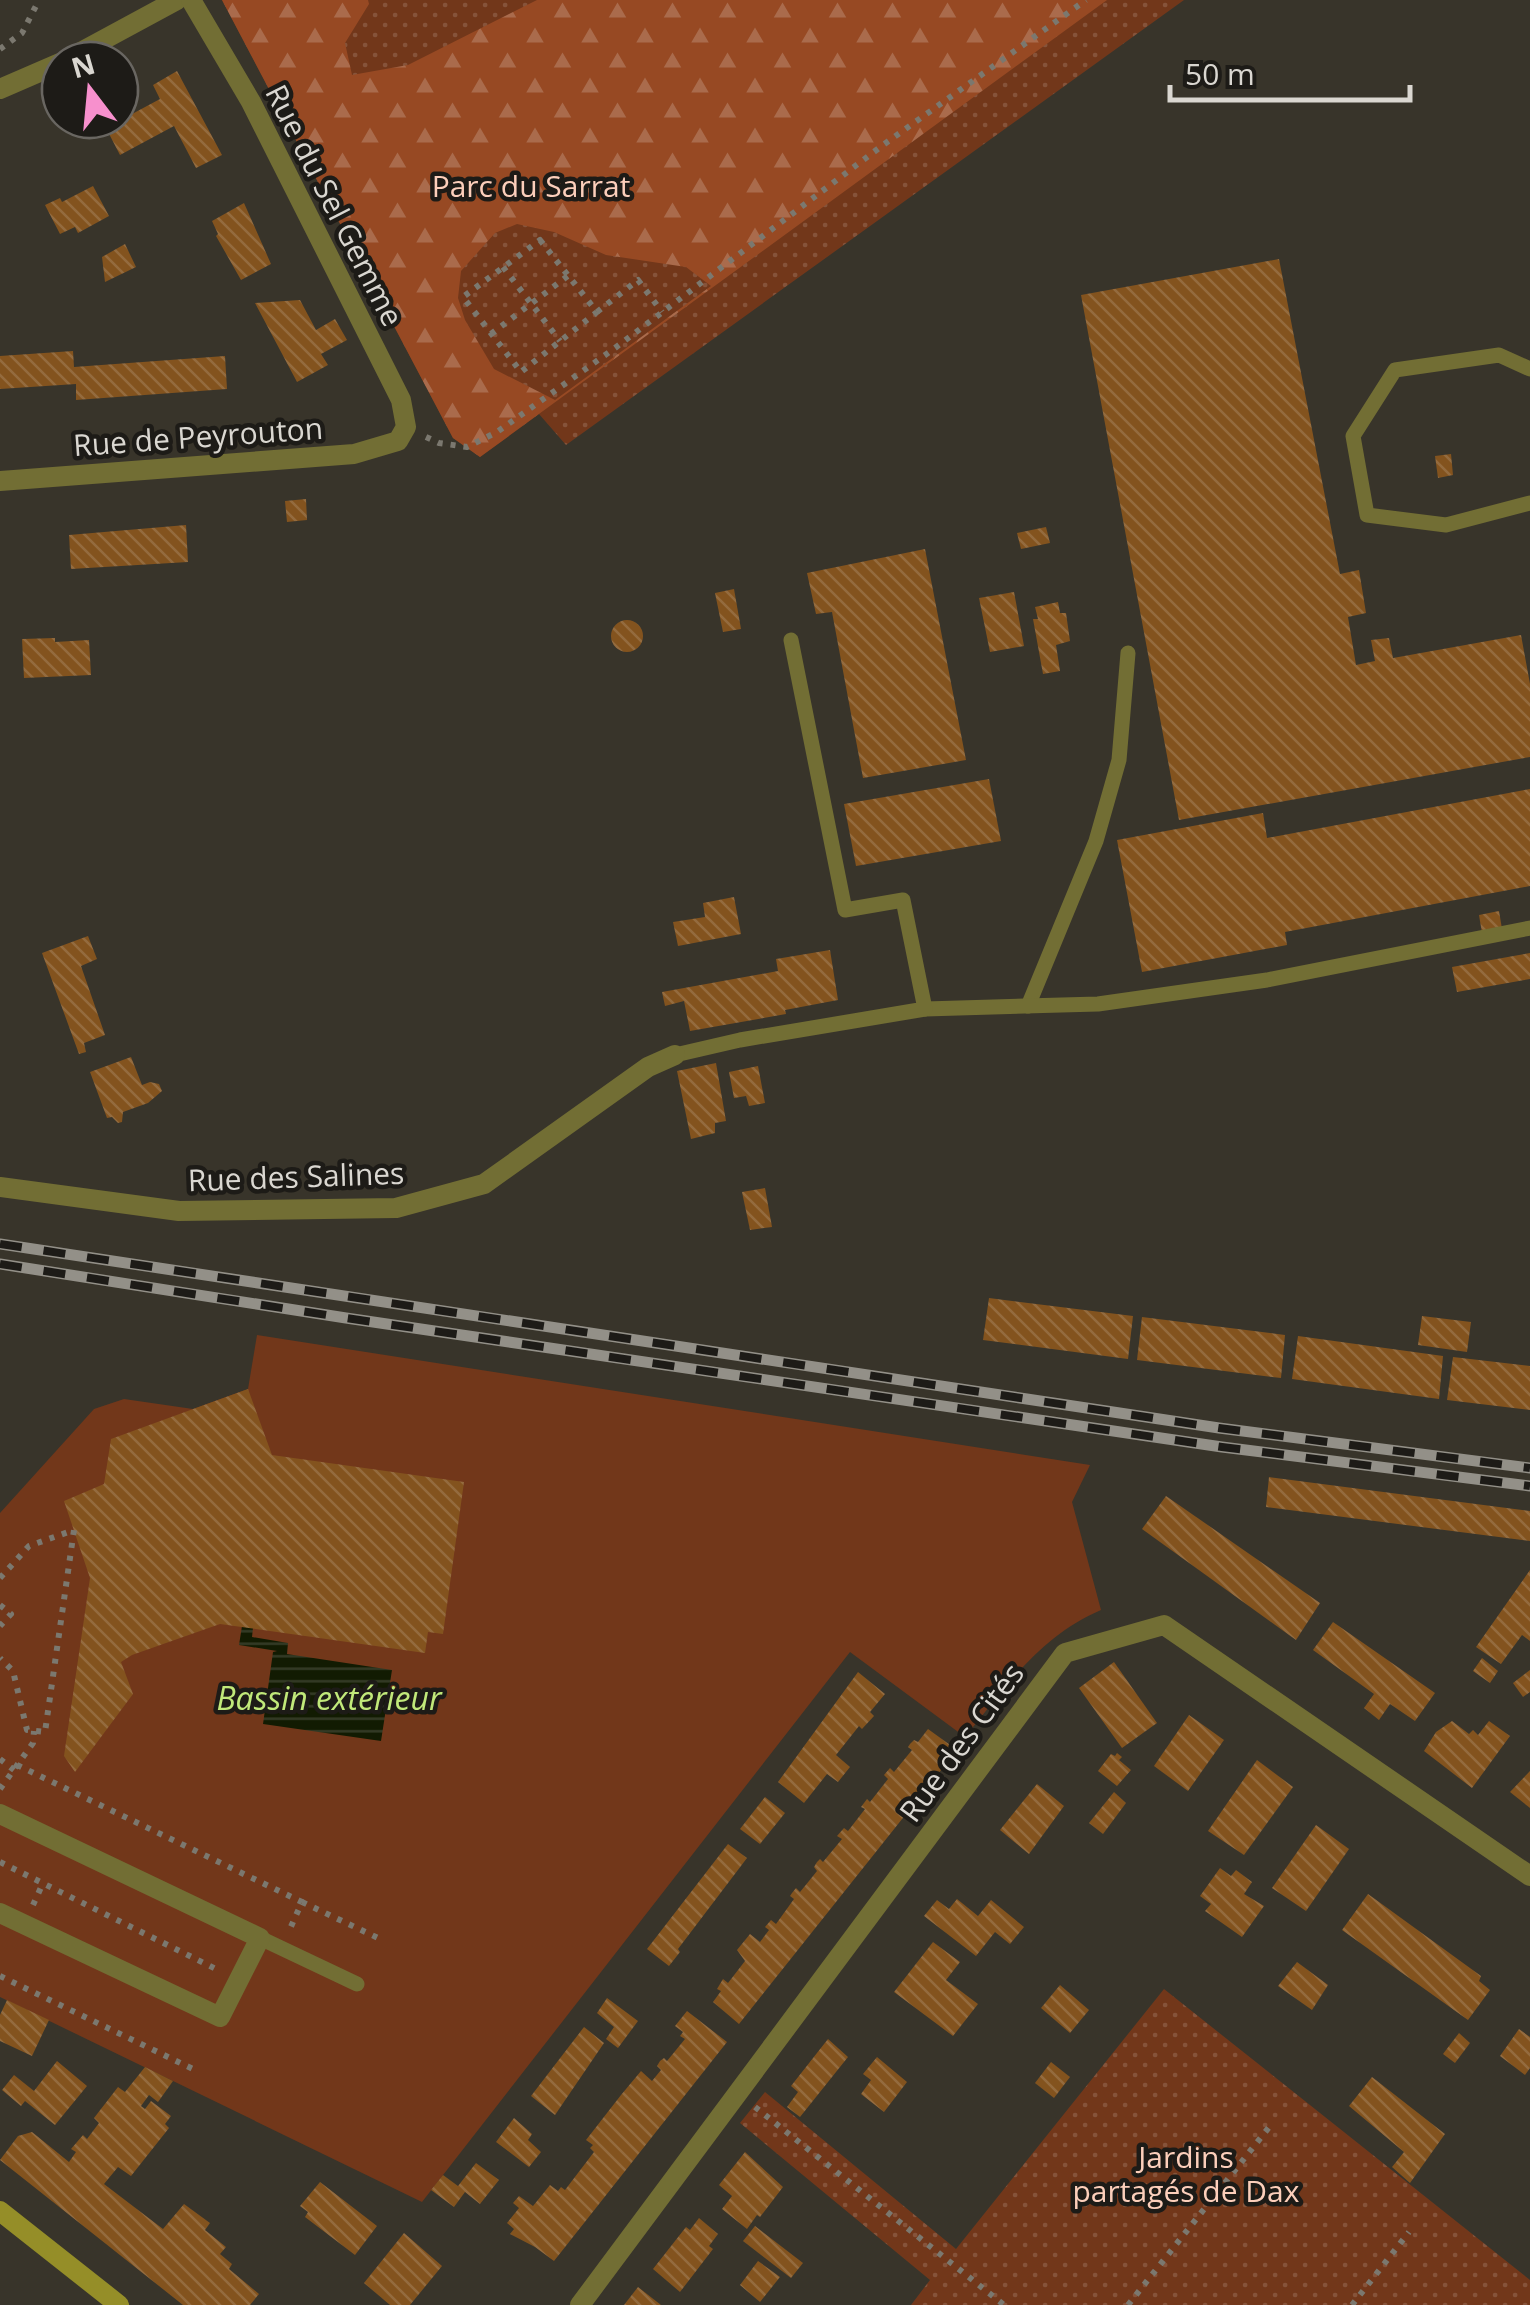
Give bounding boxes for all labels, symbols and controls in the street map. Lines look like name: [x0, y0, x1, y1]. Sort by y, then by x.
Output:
north arrow: [40, 40, 140, 140]
scale bar: [1170, 40, 1410, 102]
text: N: [67, 44, 99, 86]
text: 50 m: [1185, 53, 1255, 94]
street label: Rue du Sel Gemme: [256, 77, 414, 333]
park label: Parc du Sarrat: [432, 165, 630, 206]
street label: Rue de Peyrouton: [72, 407, 324, 465]
street label: Rue des Salines: [187, 1152, 405, 1200]
street label: Rue des Cités: [889, 1654, 1033, 1830]
water label: Bassin extérieur: [216, 1676, 443, 1719]
park label: Jardins partagés de Dax: [1072, 2136, 1300, 2211]

